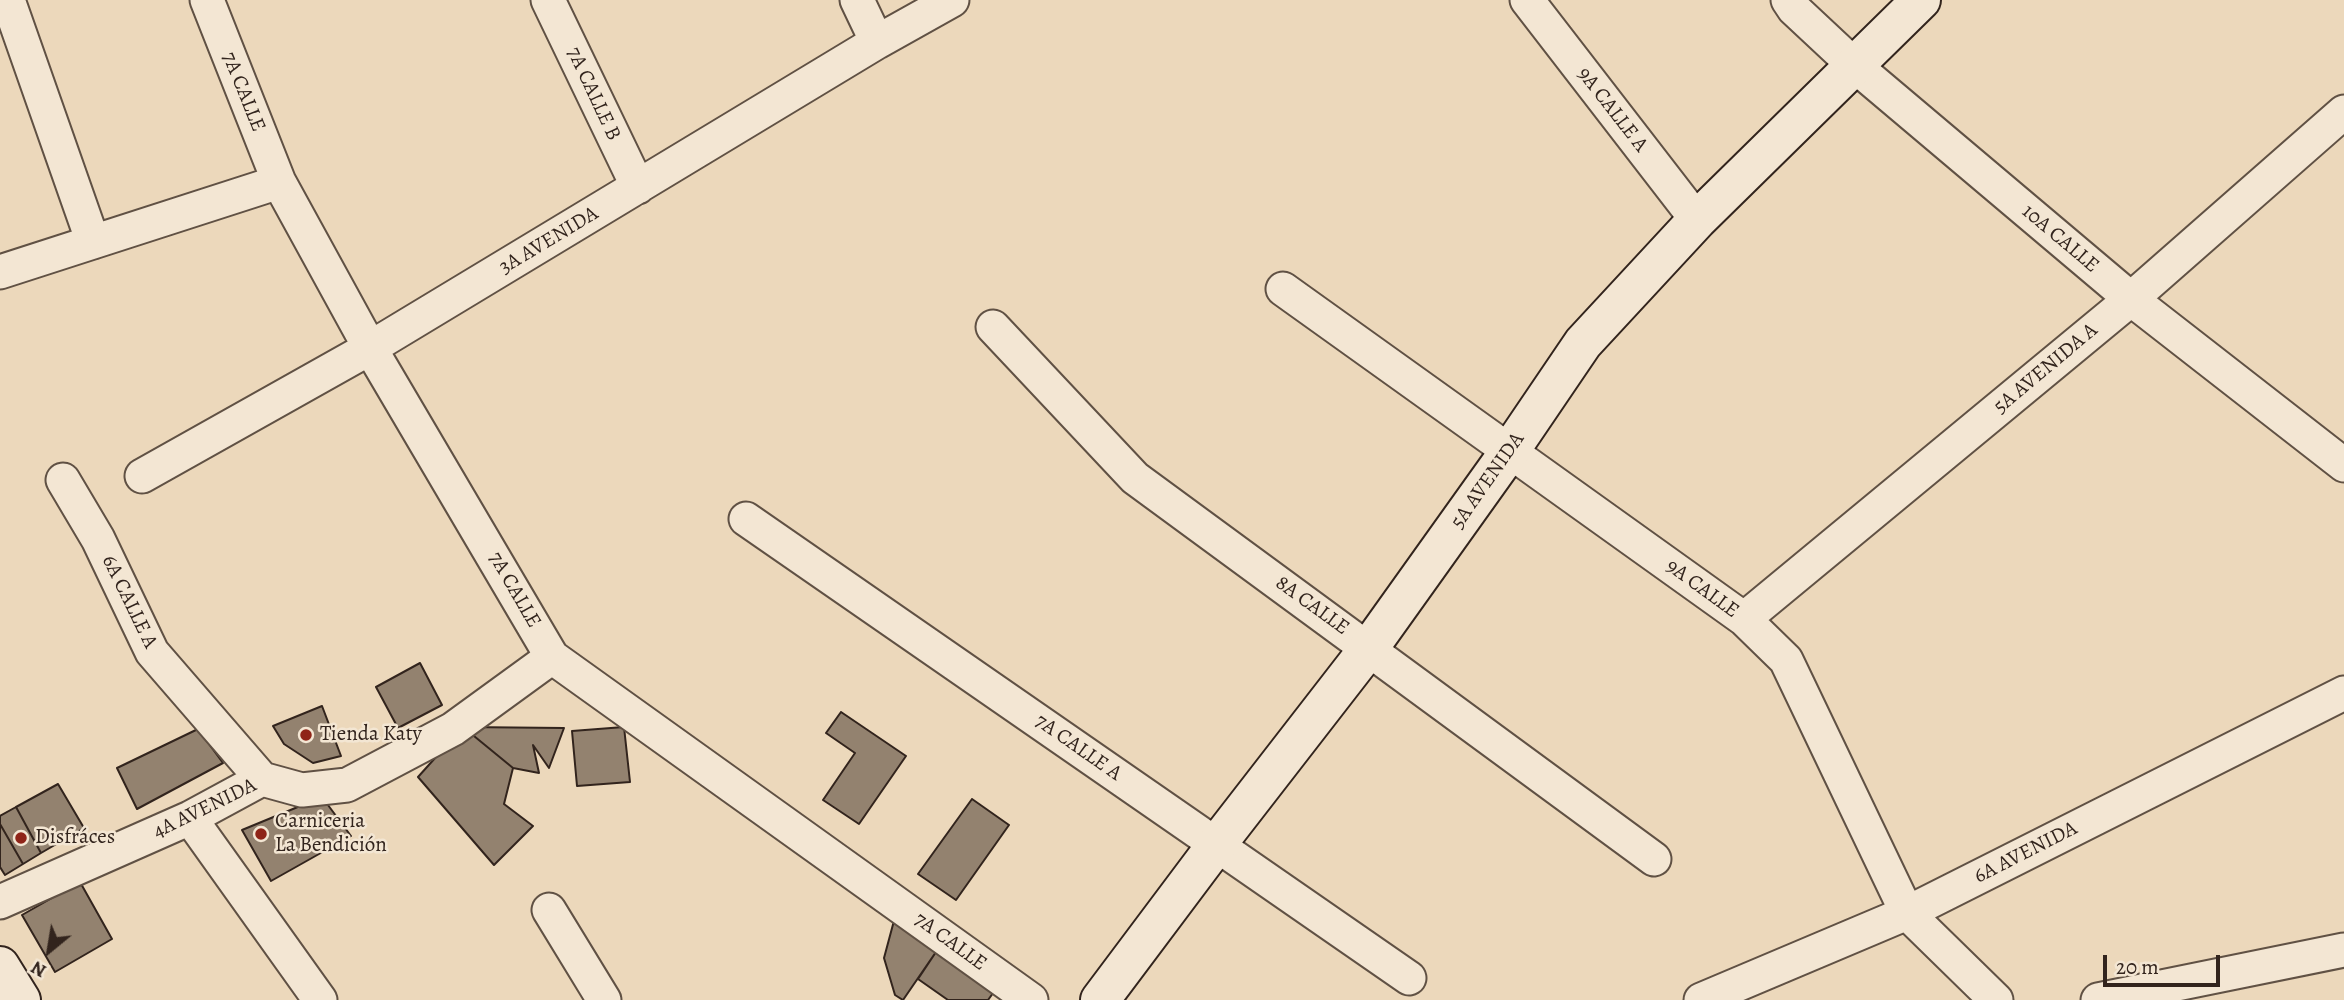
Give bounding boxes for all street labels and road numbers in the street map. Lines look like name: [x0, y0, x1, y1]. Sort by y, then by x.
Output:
street label: 7A CALLE B: [560, 43, 626, 145]
street label: 7A CALLE: [216, 49, 270, 135]
street label: 9A CALLE A: [1571, 63, 1653, 157]
street label: 10A CALLE: [2016, 199, 2104, 279]
street label: 3A AVENIDA: [495, 202, 603, 280]
street label: 5A AVENIDA A: [1989, 318, 2103, 420]
street label: 5A AVENIDA: [1446, 428, 1530, 534]
street label: 7A CALLE: [482, 548, 546, 632]
street label: 6A CALLE A: [96, 551, 162, 653]
street label: 9A CALLE: [1661, 554, 1743, 624]
street label: 8A CALLE: [1270, 571, 1354, 641]
street label: 7A CALLE A: [1030, 709, 1126, 787]
street label: 4A AVENIDA: [149, 773, 261, 845]
street label: 6A AVENIDA: [1970, 816, 2082, 890]
street label: 7A CALLE: [909, 907, 991, 977]

